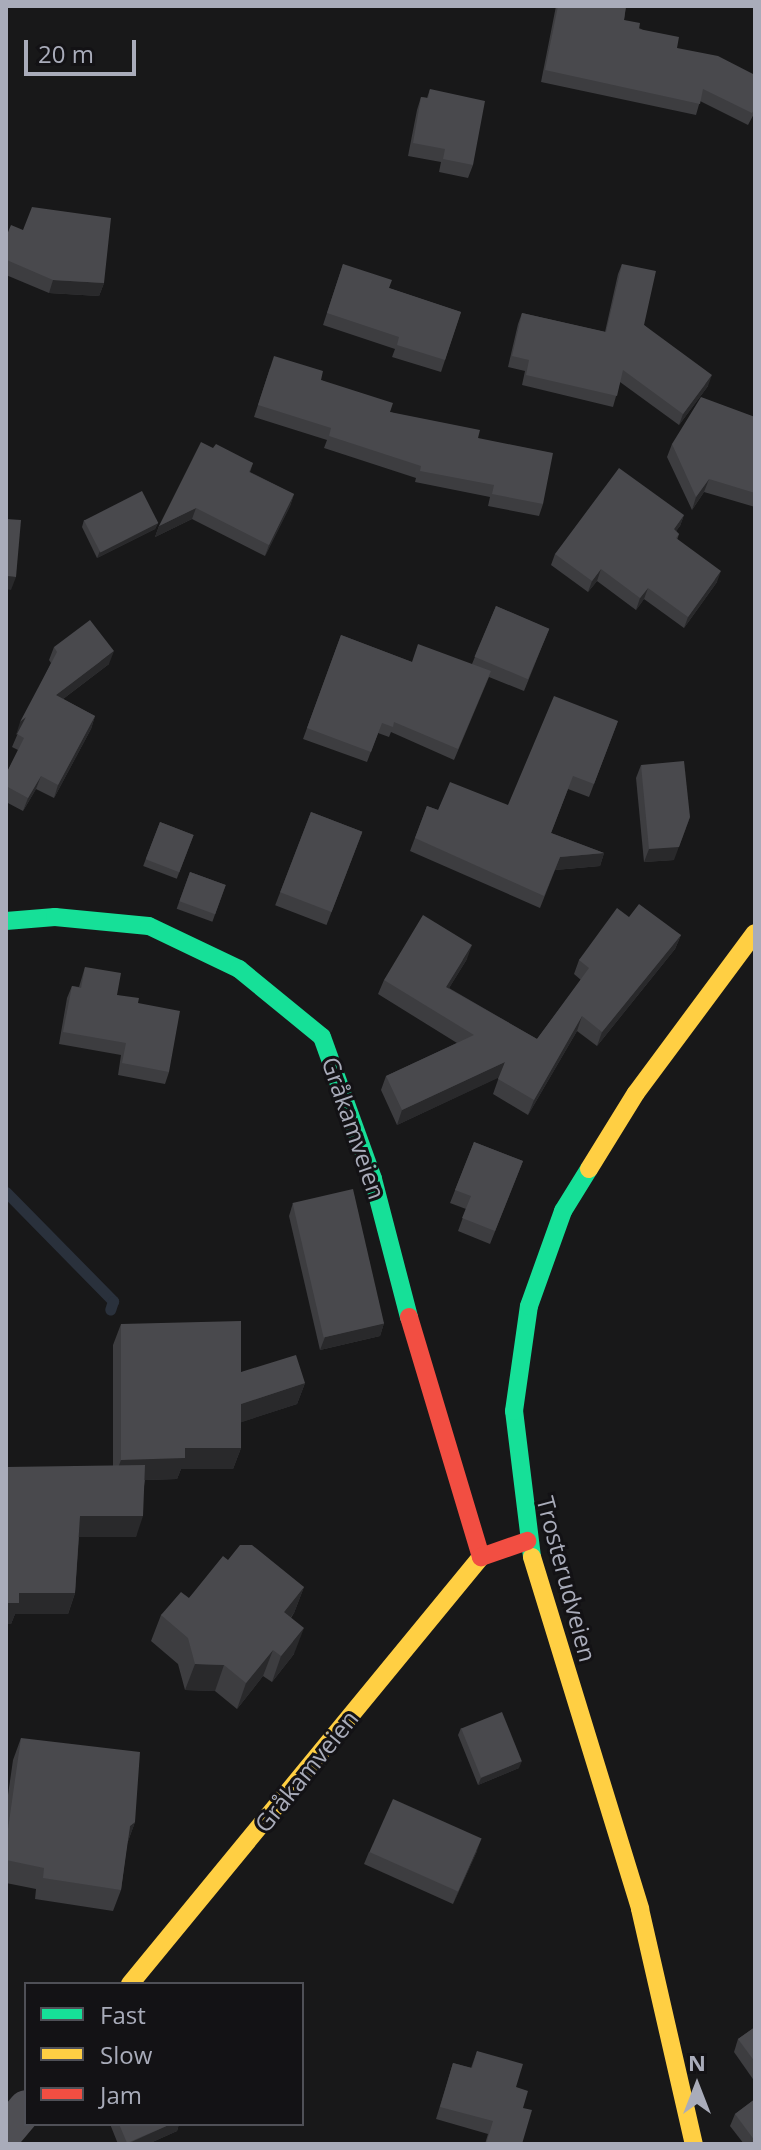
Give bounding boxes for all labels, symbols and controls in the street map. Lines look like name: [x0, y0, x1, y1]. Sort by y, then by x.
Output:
scale bar: [28, 24, 140, 74]
text: 20 m: [38, 37, 94, 70]
street label: Gråkamveien: [316, 1053, 392, 1203]
street label: Trosterudveien: [531, 1493, 603, 1665]
street label: Gråkamveien: [248, 1704, 364, 1838]
legend: [24, 1982, 304, 2126]
text: Fast: [100, 1998, 146, 2031]
text: Slow: [100, 2038, 152, 2071]
north arrow: [657, 2046, 737, 2126]
text: N: [688, 2047, 706, 2077]
text: Jam: [100, 2078, 142, 2111]

